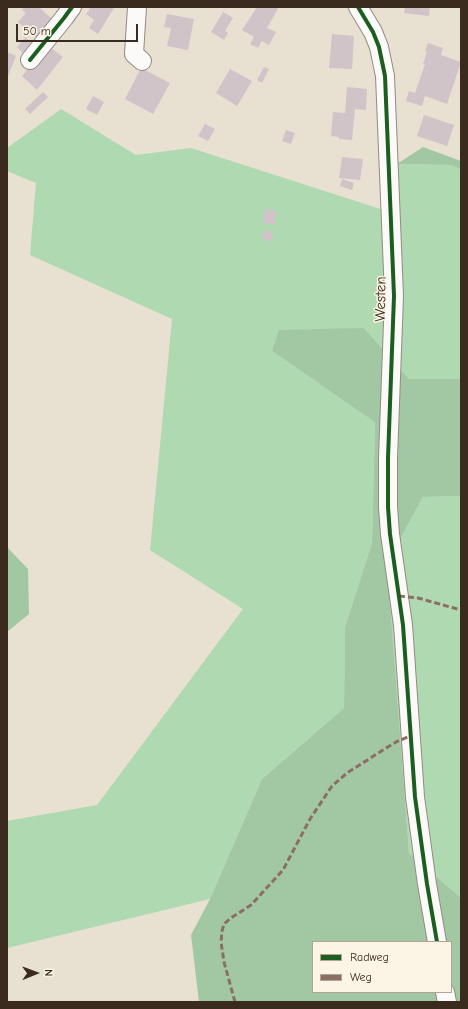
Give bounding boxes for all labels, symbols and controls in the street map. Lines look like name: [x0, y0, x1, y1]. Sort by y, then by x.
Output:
scale bar: [18, 16, 140, 42]
text: 50 m: [23, 24, 51, 38]
street label: Westen: [372, 276, 390, 322]
legend: [312, 941, 452, 993]
text: Radweg: [350, 950, 389, 964]
north arrow: [16, 953, 56, 993]
text: N: [42, 969, 55, 976]
text: Weg: [350, 970, 372, 984]

